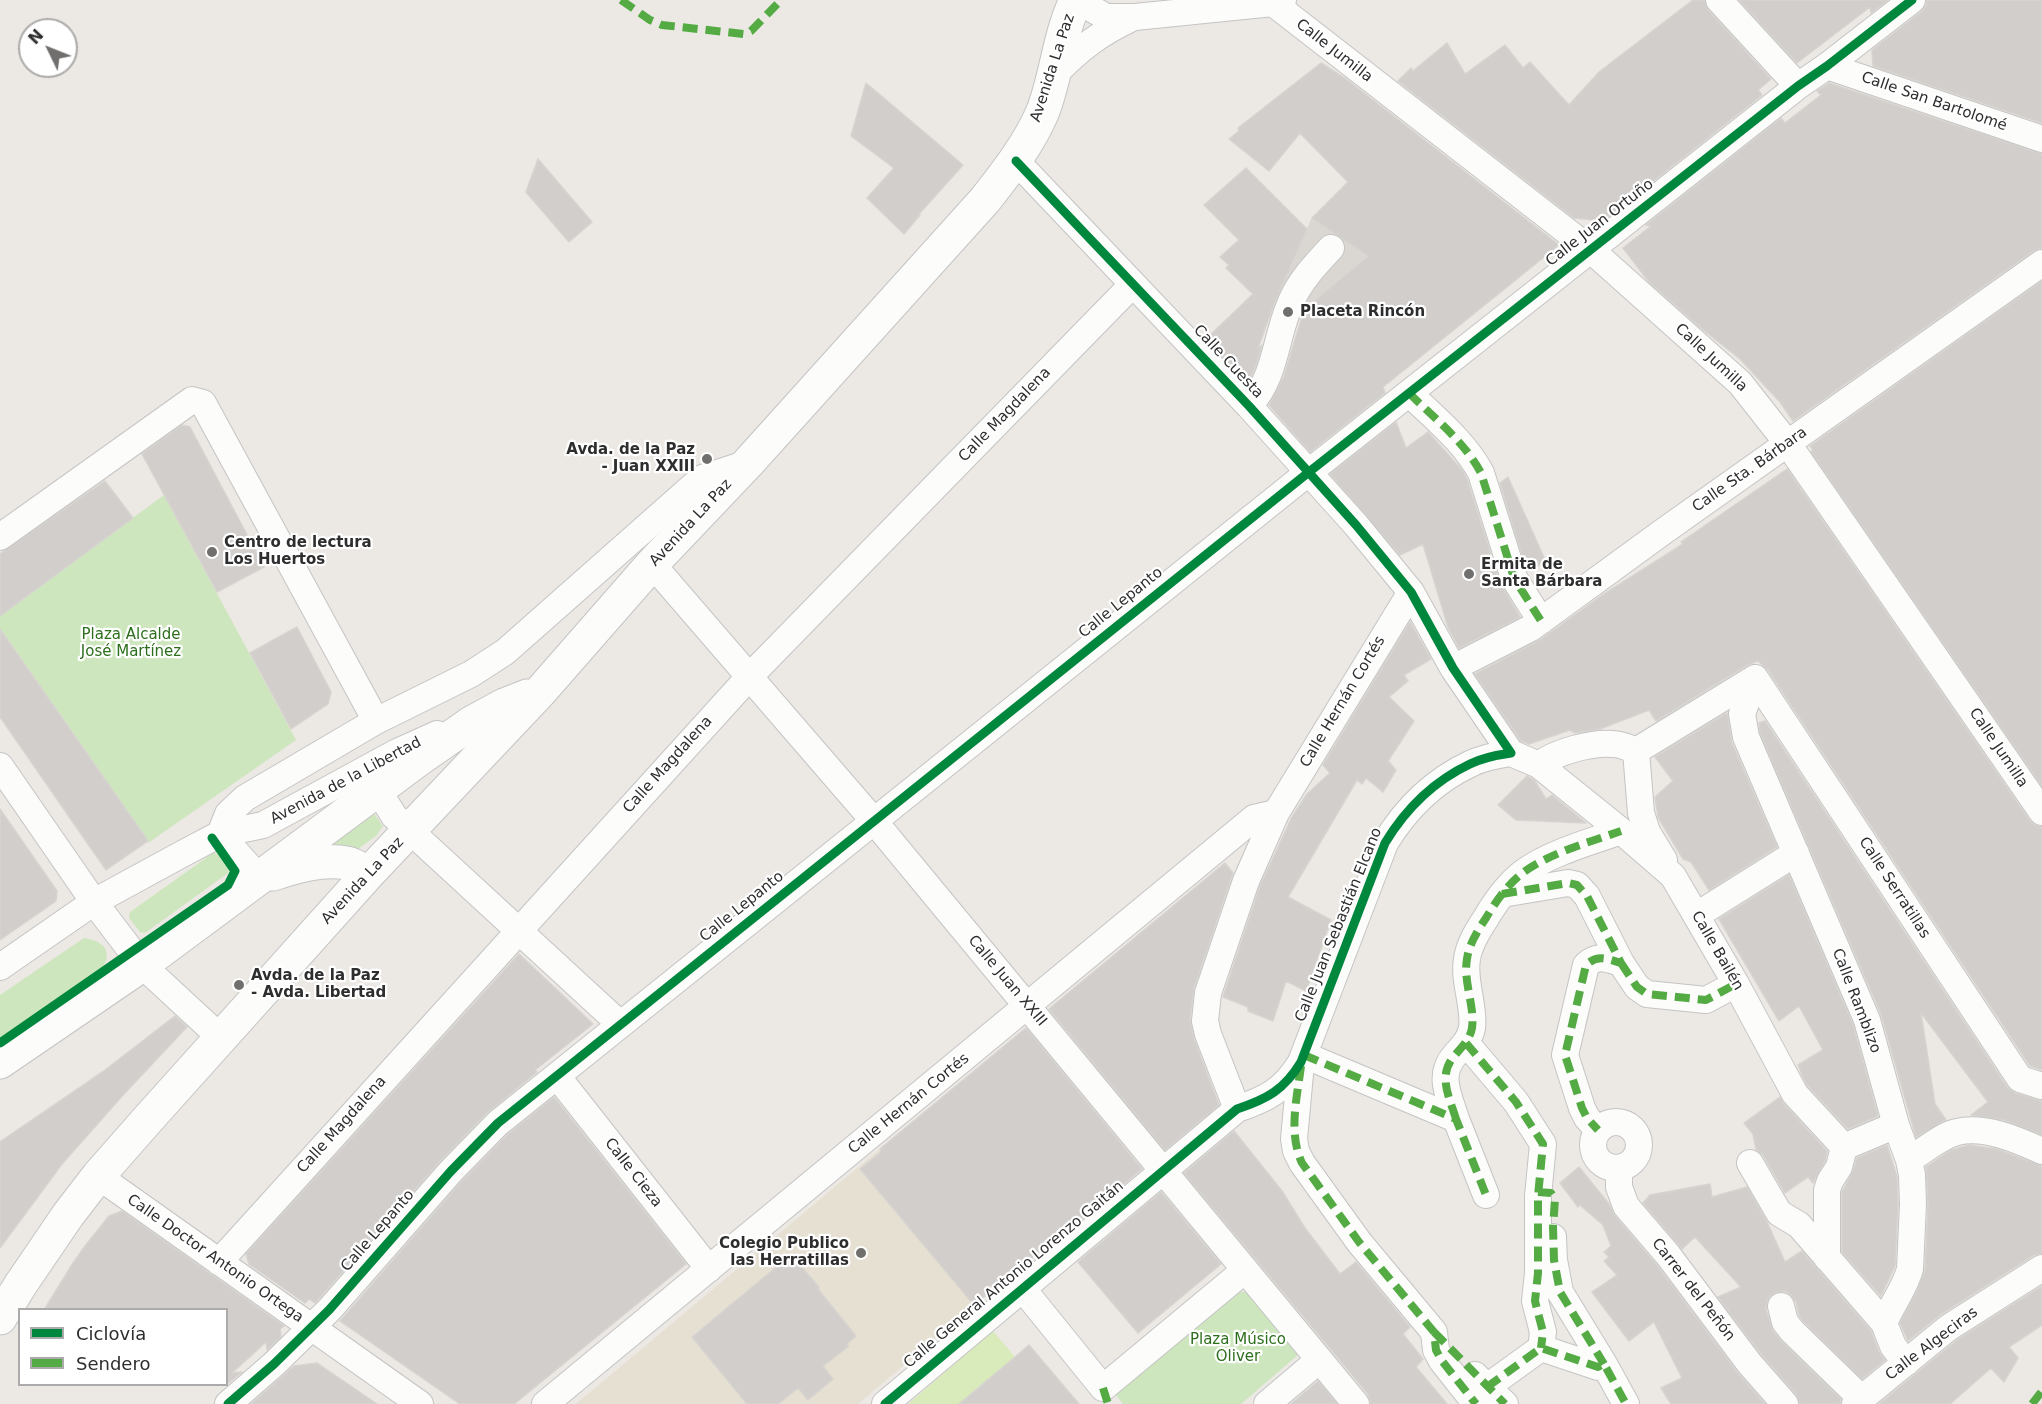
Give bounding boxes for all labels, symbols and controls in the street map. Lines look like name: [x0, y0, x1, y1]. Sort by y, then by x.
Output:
street label: Avenida La Paz: [1027, 12, 1079, 124]
street label: Calle Jumilla: [1292, 16, 1376, 86]
north arrow: [18, 18, 78, 78]
text: N: [24, 25, 47, 48]
street label: Calle San Bartolomé: [1859, 69, 2009, 135]
street label: Calle Juan Ortuño: [1543, 175, 1657, 271]
place label: Placeta Rincón: [1300, 303, 1425, 321]
marker: Placeta Rincón: [1281, 305, 1295, 319]
street label: Calle Jumilla: [1671, 320, 1751, 396]
street label: Calle Cuesta: [1189, 321, 1267, 403]
street label: Calle Magdalena: [955, 364, 1055, 466]
street label: Calle Sta. Bárbara: [1689, 424, 1811, 516]
place label: Avda. de la Paz - Juan XXIII: [566, 441, 695, 476]
marker: Avda. de la Paz - Juan XXIII: [700, 452, 714, 466]
street label: Avenida La Paz: [646, 476, 736, 570]
place label: Centro de lectura Los Huertos: [224, 534, 372, 569]
marker: Centro de lectura Los Huertos: [205, 545, 219, 559]
place label: Ermita de Santa Bárbara: [1481, 556, 1602, 591]
street label: Calle Lepanto: [1075, 564, 1167, 642]
marker: Ermita de Santa Bárbara: [1462, 567, 1476, 581]
park label: Plaza Alcalde José Martínez: [81, 626, 181, 661]
street label: Calle Hernán Cortés: [1297, 633, 1389, 771]
street label: Calle Jumilla: [1965, 705, 2031, 791]
street label: Calle Magdalena: [620, 713, 716, 817]
street label: Avenida de la Libertad: [267, 734, 425, 828]
street label: Calle Juan Sebastián Elcano: [1292, 825, 1386, 1025]
street label: Avenida La Paz: [318, 834, 408, 928]
street label: Calle Serratillas: [1854, 834, 1934, 942]
street label: Calle Lepanto: [696, 868, 788, 946]
street label: Calle Bailén: [1687, 908, 1747, 994]
street label: Calle Juan XXIII: [964, 932, 1050, 1030]
street label: Calle Ramblizo: [1828, 946, 1884, 1056]
place label: Avda. de la Paz - Avda. Libertad: [251, 967, 386, 1002]
marker: Avda. de la Paz - Avda. Libertad: [232, 978, 246, 992]
street label: Calle Hernán Cortés: [845, 1050, 973, 1158]
street label: Calle Magdalena: [294, 1073, 390, 1177]
street label: Calle Cieza: [600, 1135, 666, 1211]
street label: Calle General Antonio Lorenzo Gaitán: [900, 1178, 1128, 1372]
street label: Calle Lepanto: [338, 1186, 418, 1276]
street label: Calle Doctor Antonio Ortega: [123, 1191, 307, 1327]
place label: Colegio Publico las Herratillas: [719, 1235, 849, 1270]
street label: Carrer del Peñón: [1647, 1235, 1739, 1345]
marker: Colegio Publico las Herratillas: [854, 1246, 868, 1260]
street label: Calle Algeciras: [1882, 1303, 1982, 1385]
legend: [18, 1308, 228, 1386]
text: Ciclovía: [76, 1323, 146, 1344]
park label: Plaza Músico Oliver: [1190, 1331, 1286, 1366]
text: Sendero: [76, 1353, 150, 1374]

